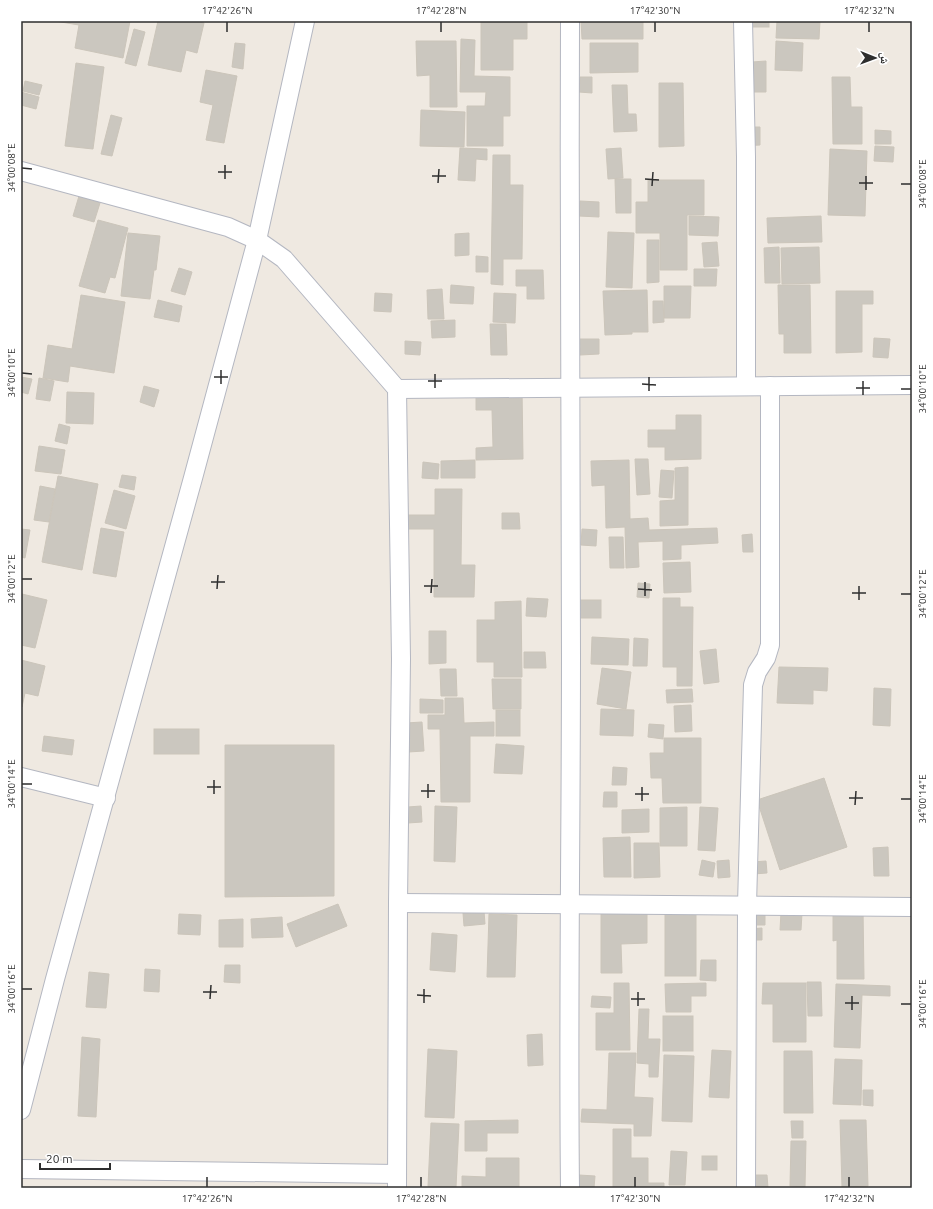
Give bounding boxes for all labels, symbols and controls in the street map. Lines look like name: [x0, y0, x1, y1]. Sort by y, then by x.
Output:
text: 17°42'26"N: [202, 5, 252, 16]
text: 17°42'28"N: [416, 5, 466, 16]
text: 17°42'30"N: [630, 5, 680, 16]
text: 17°42'32"N: [844, 5, 894, 16]
north arrow: [855, 38, 895, 78]
text: ش: [877, 52, 891, 64]
text: 34°00'08"E: [6, 143, 17, 193]
text: 34°00'08"E: [917, 159, 928, 209]
text: 34°00'10"E: [6, 348, 17, 398]
text: 34°00'10"E: [917, 364, 928, 414]
text: 34°00'12"E: [6, 554, 17, 604]
text: 34°00'12"E: [917, 569, 928, 619]
text: 34°00'14"E: [6, 759, 17, 809]
text: 34°00'14"E: [917, 774, 928, 824]
text: 34°00'16"E: [6, 964, 17, 1014]
text: 34°00'16"E: [917, 979, 928, 1029]
scale bar: [40, 1145, 110, 1171]
text: 20 m: [46, 1152, 73, 1165]
text: 17°42'26"N: [182, 1193, 232, 1204]
text: 17°42'28"N: [396, 1193, 446, 1204]
text: 17°42'30"N: [610, 1193, 660, 1204]
text: 17°42'32"N: [824, 1193, 874, 1204]

